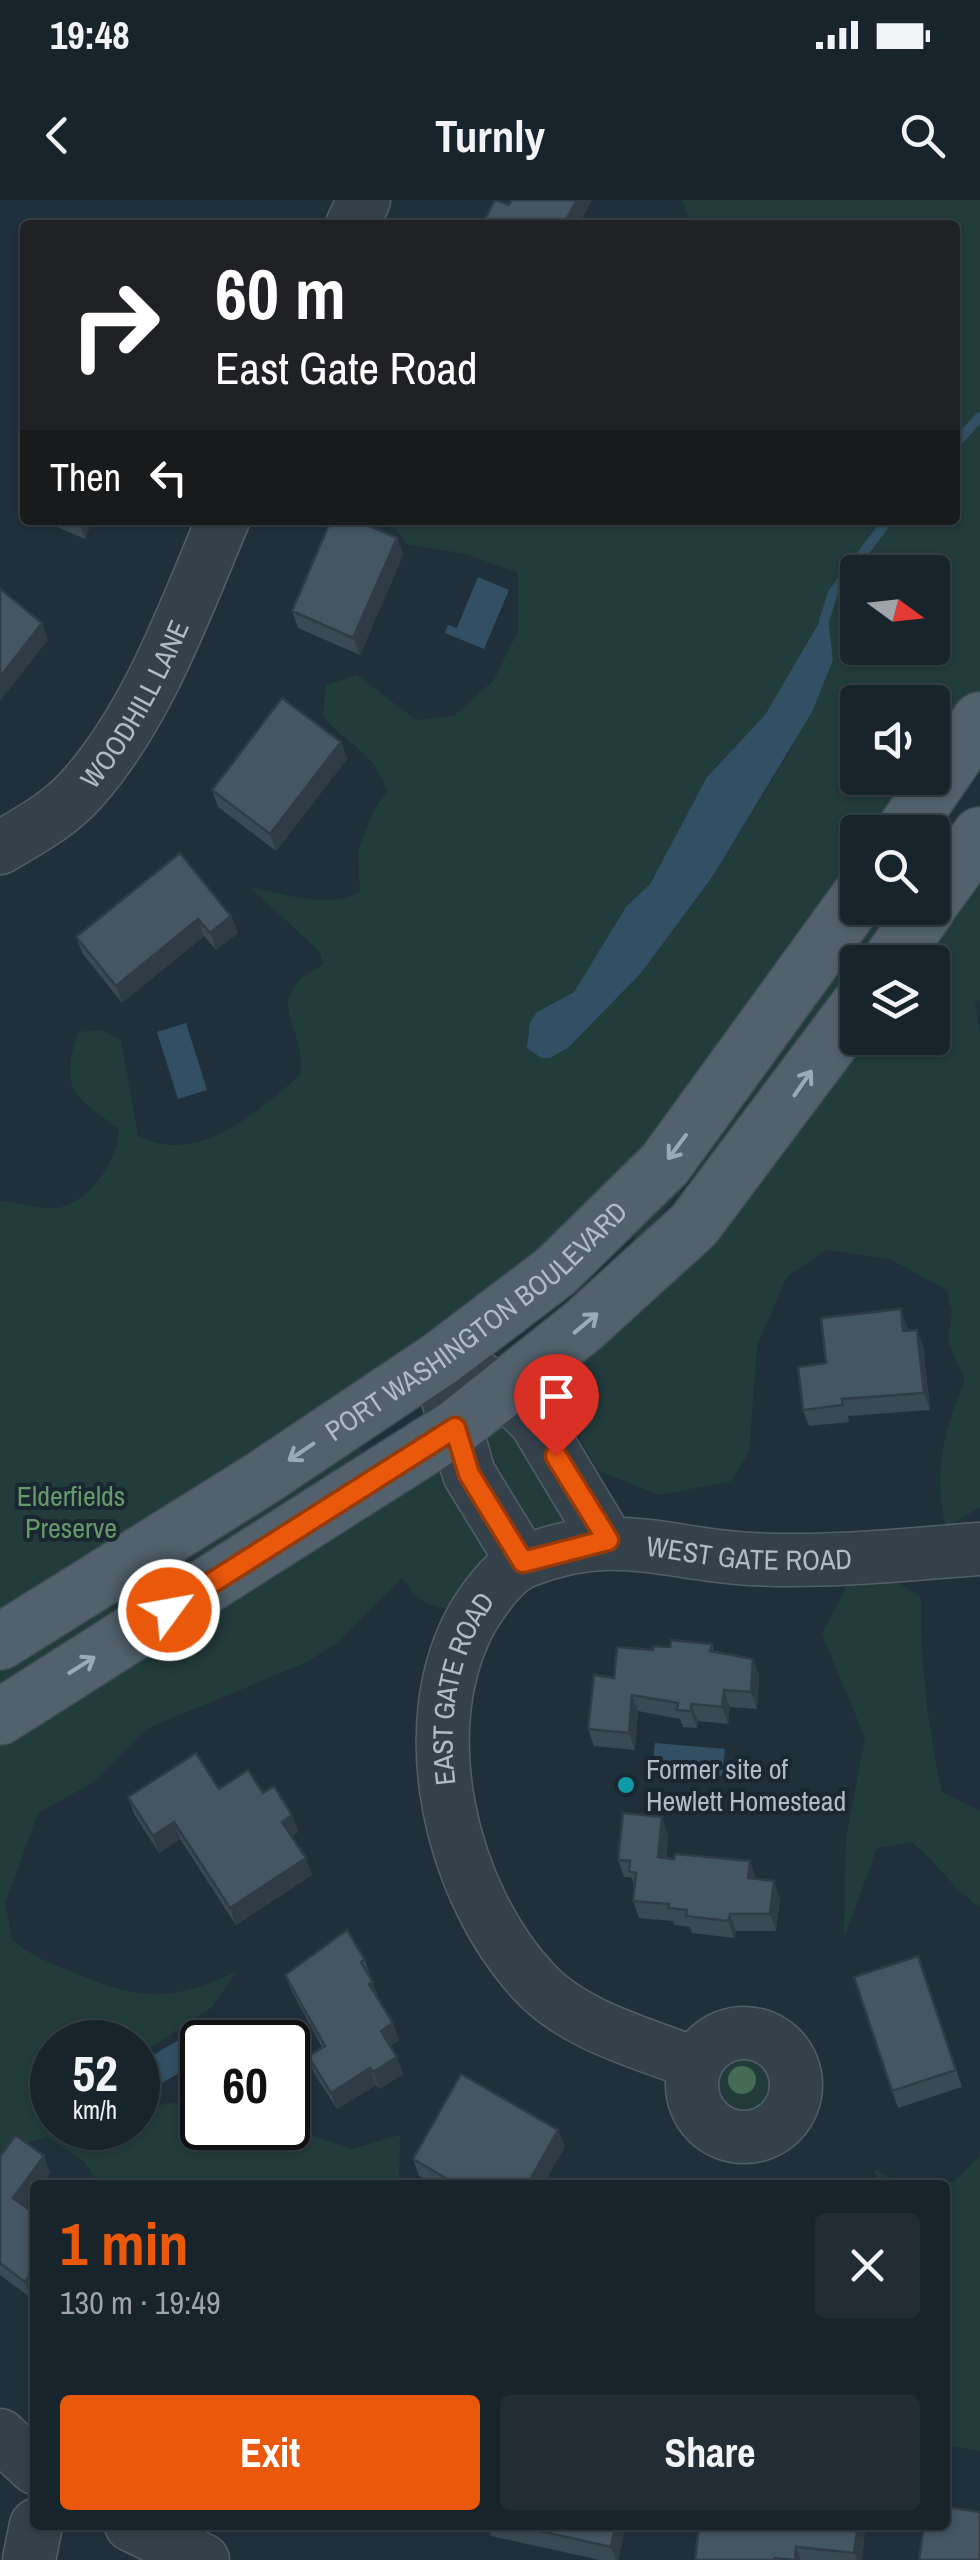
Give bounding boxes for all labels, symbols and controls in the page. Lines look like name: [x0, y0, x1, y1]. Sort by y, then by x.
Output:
text: 19:48: [50, 10, 130, 61]
text: Turnly: [435, 105, 545, 166]
icon: back: [30, 108, 85, 163]
icon: search: [895, 108, 950, 163]
text: 60 m: [215, 247, 346, 341]
icon: right: [50, 260, 180, 390]
text: East Gate Road: [215, 337, 478, 398]
icon: left: [141, 450, 196, 505]
text: Then: [50, 452, 121, 503]
north arrow: [840, 555, 950, 665]
map controls: [840, 555, 950, 1055]
street label: WOODHILL LANE: [72, 614, 198, 796]
button: sound: [840, 685, 950, 795]
button: search: [840, 815, 950, 925]
button: layers: [840, 945, 950, 1055]
one-way arrow: [792, 1070, 813, 1097]
one-way arrow: [667, 1133, 688, 1160]
street label: PORT WASHINGTON BOULEVARD: [318, 1193, 635, 1450]
one-way arrow: [573, 1312, 598, 1335]
pin: [514, 1354, 599, 1457]
icon: arrive: [529, 1369, 584, 1424]
one-way arrow: [287, 1441, 315, 1462]
park label: Elderfields Preserve: [17, 1477, 125, 1547]
street label: WEST GATE ROAD: [644, 1527, 853, 1579]
position arrow: [117, 1558, 221, 1662]
street label: EAST GATE ROAD: [424, 1584, 503, 1787]
one-way arrow: [68, 1655, 96, 1676]
place label: Former site of Hewlett Homestead: [646, 1750, 846, 1820]
marker: Former site of Hewlett Homestead: [615, 1774, 637, 1796]
speed limit sign: 60: [180, 2020, 310, 2150]
text: 52: [72, 2039, 118, 2107]
text: km/h: [73, 2093, 117, 2127]
text: 1 min: [60, 2203, 189, 2284]
button: close: [815, 2213, 920, 2318]
text: 130 m · 19:49: [60, 2281, 220, 2324]
button: Exit: [60, 2395, 480, 2510]
button: Share: [500, 2395, 920, 2510]

